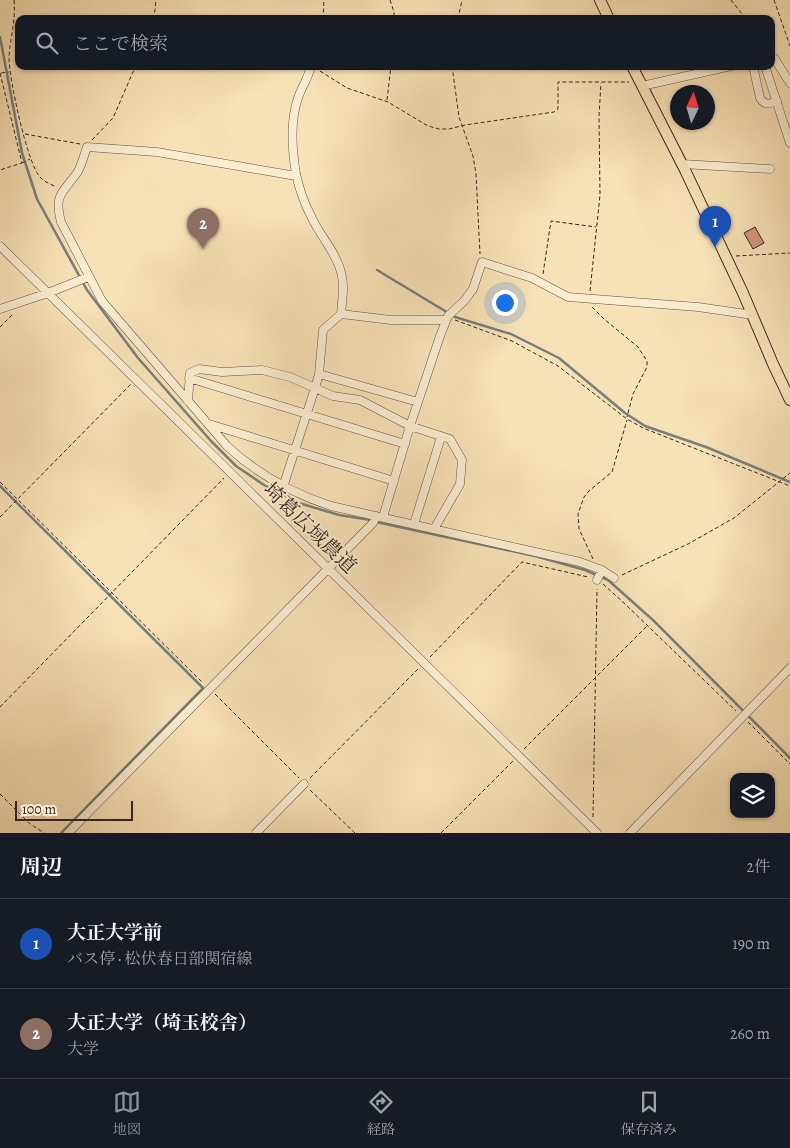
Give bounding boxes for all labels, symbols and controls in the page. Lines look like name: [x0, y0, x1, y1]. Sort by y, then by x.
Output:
search box: [15, 15, 775, 70]
icon: search: [33, 29, 61, 57]
text: ここで検索: [73, 31, 168, 57]
north arrow: [670, 85, 715, 130]
pin: 1: [699, 206, 731, 247]
pin: 2: [187, 208, 219, 249]
your location: [492, 290, 518, 316]
street label: 埼葛広域農道: [257, 477, 363, 579]
map controls: [730, 773, 775, 818]
button: layers: [730, 773, 775, 818]
scale bar: [15, 798, 132, 821]
text: 100 m: [22, 800, 56, 819]
text: 周辺: [20, 853, 62, 881]
text: 2件: [746, 856, 770, 878]
text: 大正大学前: [67, 920, 162, 946]
text: 1: [33, 933, 39, 955]
text: 190 m: [732, 933, 770, 955]
text: バス停 · 松伏春日部関宿線: [67, 948, 253, 970]
text: 大正大学（埼玉校舎）: [67, 1010, 257, 1036]
text: 2: [32, 1023, 40, 1045]
text: 260 m: [730, 1023, 770, 1045]
text: 大学: [67, 1038, 99, 1060]
tab: 地図: [113, 1088, 141, 1139]
tab: 経路: [367, 1088, 395, 1139]
tab: 保存済み: [621, 1088, 677, 1139]

